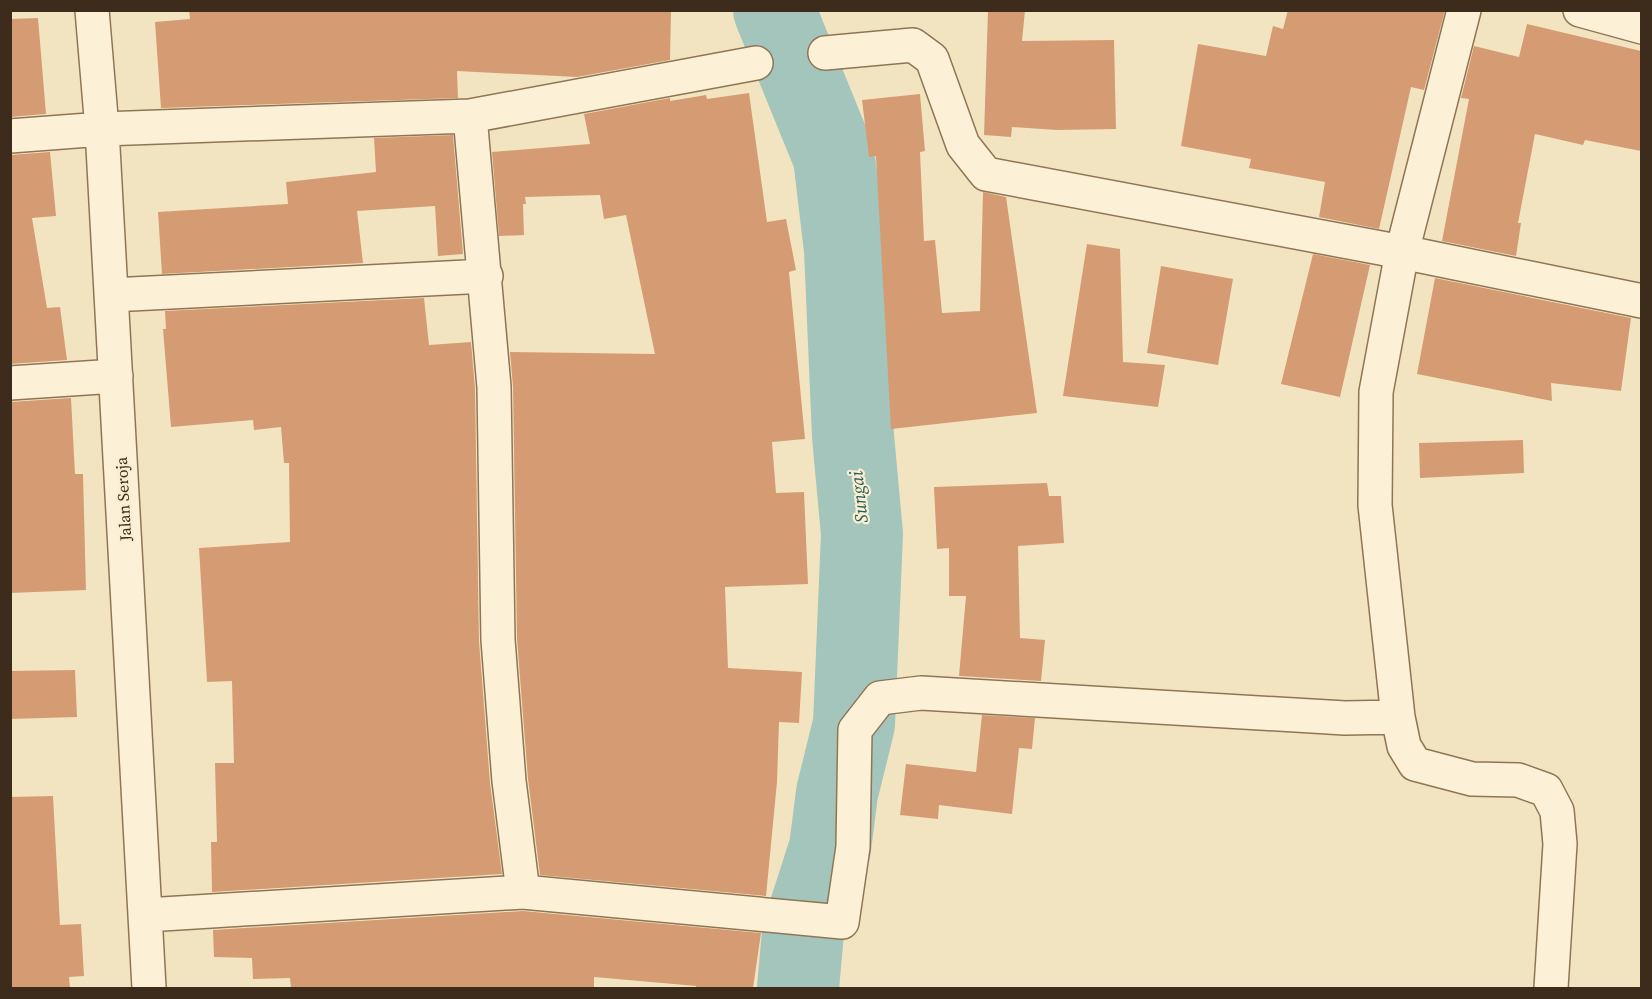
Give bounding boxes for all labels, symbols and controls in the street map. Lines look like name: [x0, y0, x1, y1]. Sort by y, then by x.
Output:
street label: Jalan Seroja: [110, 456, 136, 543]
water label: Sungai: [843, 469, 874, 524]

